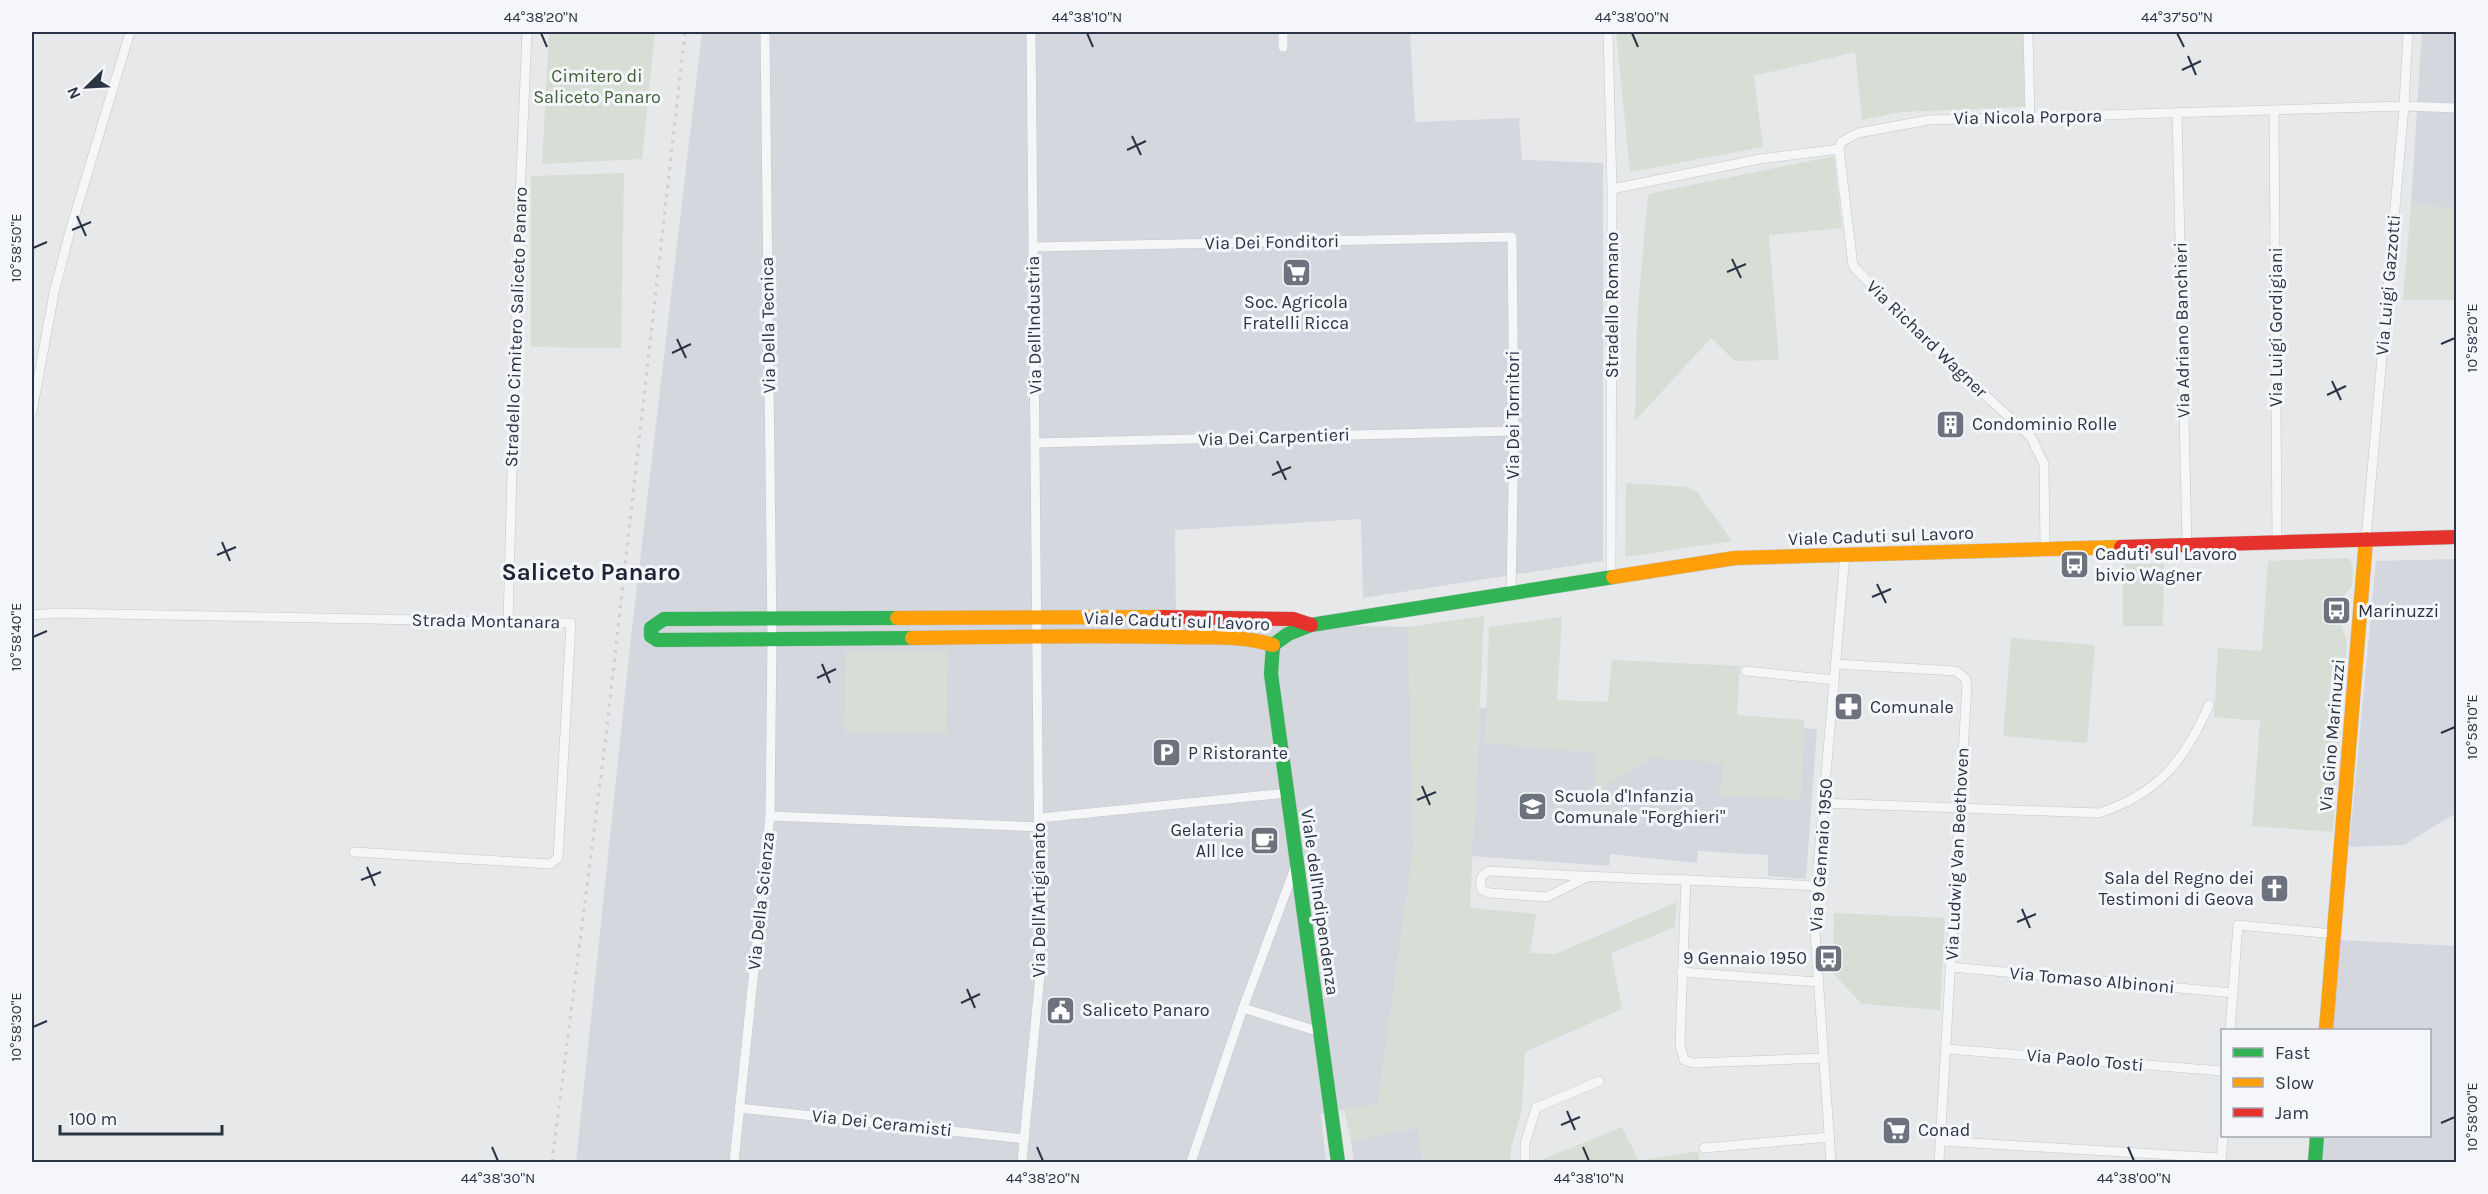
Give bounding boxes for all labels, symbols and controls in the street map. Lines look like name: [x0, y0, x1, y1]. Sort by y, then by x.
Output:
text: 44°38'20"N: [504, 8, 578, 26]
text: 44°38'10"N: [1052, 8, 1122, 26]
text: 44°38'00"N: [1595, 8, 1669, 26]
text: 44°37'50"N: [2141, 8, 2213, 26]
north arrow: [57, 57, 117, 117]
park label: Cimitero di Saliceto Panaro: [533, 65, 661, 108]
text: N: [63, 84, 85, 102]
street label: Via Nicola Porpora: [1953, 105, 2103, 129]
street label: Stradello Cimitero Saliceto Panaro: [500, 186, 532, 468]
text: 10°58'50"E: [7, 213, 25, 283]
street label: Via Luigi Gazzotti: [2371, 214, 2405, 356]
street label: Via Dei Fonditori: [1205, 230, 1339, 254]
street label: Stradello Romano: [1601, 232, 1623, 378]
street label: Via Adriano Banchieri: [2169, 242, 2195, 418]
street label: Via Luigi Gordigiani: [2265, 247, 2287, 407]
street label: Via Dell'Industria: [1022, 255, 1046, 395]
street label: Via Della Tecnica: [756, 256, 780, 394]
supermarket icon: Soc. Agricola Fratelli Ricca: [1280, 257, 1312, 289]
street label: Via Richard Wagner: [1862, 276, 1992, 403]
place label: Soc. Agricola Fratelli Ricca: [1243, 291, 1349, 334]
text: 10°58'20"E: [2463, 303, 2481, 373]
street label: Via Dei Tornitori: [1502, 350, 1524, 480]
building icon: Condominio Rolle: [1935, 408, 1967, 440]
place label: Condominio Rolle: [1972, 413, 2117, 435]
street label: Via Dei Carpentieri: [1198, 423, 1350, 451]
street label: Viale Caduti sul Lavoro: [1788, 522, 1974, 550]
place label: Caduti sul Lavoro bivio Wagner: [2095, 543, 2237, 586]
bus stop icon: Caduti sul Lavoro bivio Wagner: [2058, 548, 2090, 580]
district label: Saliceto Panaro: [501, 558, 681, 586]
bus stop icon: Marinuzzi: [2321, 595, 2353, 627]
place label: Marinuzzi: [2358, 600, 2439, 622]
text: 10°58'40"E: [7, 603, 25, 671]
street label: Viale Caduti sul Lavoro: [1084, 607, 1270, 635]
street label: Strada Montanara: [411, 609, 561, 633]
street label: Via Gino Marinuzzi: [2314, 658, 2350, 812]
pharmacy icon: Comunale: [1833, 691, 1865, 723]
text: 10°58'10"E: [2463, 694, 2481, 760]
place label: Comunale: [1870, 696, 1954, 718]
parking icon: P Ristorante: [1151, 737, 1183, 769]
place label: P Ristorante: [1188, 742, 1288, 764]
street label: Via Ludwig Van Beethoven: [1940, 747, 1974, 961]
street label: Via 9 Gennaio 1950: [1805, 778, 1837, 932]
place label: Scuola d'Infanzia Comunale "Forghieri": [1554, 785, 1725, 828]
school or university icon: Scuola d'Infanzia Comunale "Forghieri": [1517, 790, 1549, 822]
street label: Viale dell'Indipendenza: [1296, 807, 1344, 997]
place label: Gelateria All Ice: [1170, 819, 1244, 862]
street label: Via Dell'Artigianato: [1028, 822, 1050, 978]
cafe icon: Gelateria All Ice: [1249, 824, 1281, 856]
street label: Via Della Scienza: [743, 831, 779, 971]
place label: Sala del Regno dei Testimoni di Geova: [2098, 867, 2254, 910]
church icon: Sala del Regno dei Testimoni di Geova: [2259, 872, 2291, 904]
bus stop icon: 9 Gennaio 1950: [1812, 942, 1844, 974]
place label: 9 Gennaio 1950: [1683, 947, 1807, 969]
street label: Via Tomaso Albinoni: [2008, 962, 2176, 998]
text: 10°58'30"E: [7, 992, 25, 1062]
public building icon: Saliceto Panaro: [1045, 994, 1077, 1026]
place label: Saliceto Panaro: [1082, 999, 1210, 1021]
legend: [2221, 1029, 2431, 1137]
text: Fast: [2275, 1042, 2310, 1064]
street label: Via Paolo Tosti: [2025, 1044, 2145, 1076]
text: Slow: [2275, 1072, 2314, 1094]
text: 10°58'00"E: [2463, 1082, 2481, 1152]
scale bar: [60, 1098, 222, 1136]
text: Jam: [2275, 1102, 2309, 1124]
street label: Via Dei Ceramisti: [811, 1105, 953, 1141]
text: 100 m: [69, 1108, 117, 1130]
supermarket icon: Conad: [1881, 1114, 1913, 1146]
place label: Conad: [1918, 1119, 1970, 1141]
text: 44°38'30"N: [461, 1169, 535, 1187]
text: 44°38'20"N: [1006, 1169, 1080, 1187]
text: 44°38'10"N: [1554, 1169, 1624, 1187]
text: 44°38'00"N: [2097, 1169, 2171, 1187]

